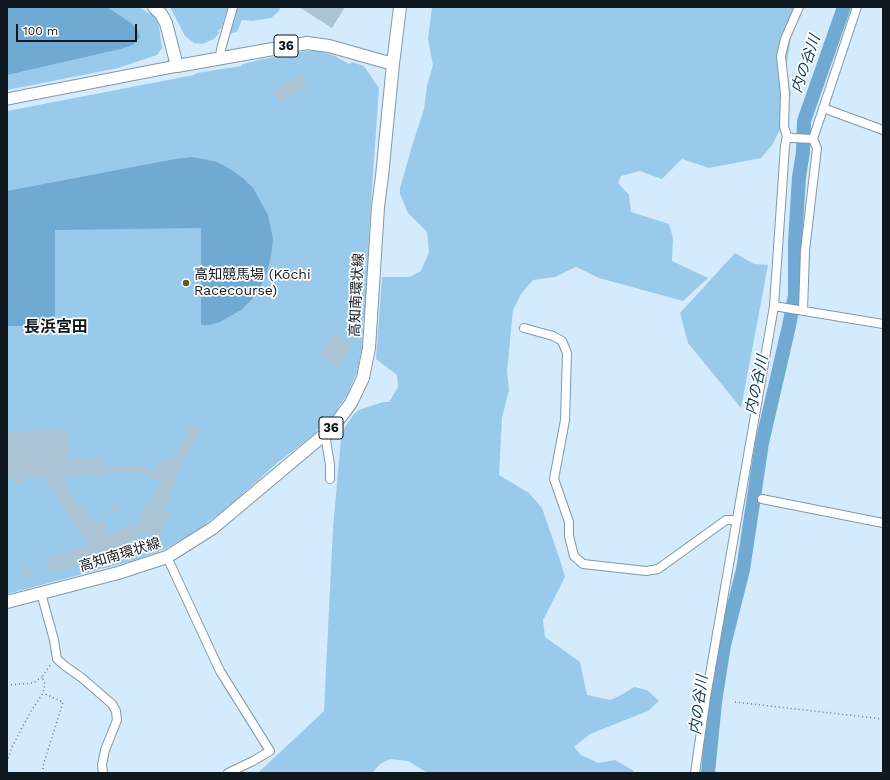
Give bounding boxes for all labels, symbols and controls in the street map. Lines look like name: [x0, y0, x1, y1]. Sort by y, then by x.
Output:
scale bar: [18, 16, 139, 42]
text: 100 m: [23, 24, 58, 38]
water label: 内の谷川: [788, 33, 824, 95]
road number: 36: [274, 35, 298, 57]
street label: 高知南環状線: [346, 253, 368, 337]
place label: 高知競馬場 (Kōchi Racecourse): [194, 267, 311, 300]
marker: 高知競馬場 (Kōchi Racecourse): [181, 278, 191, 288]
district label: 長浜宮田: [24, 317, 88, 337]
water label: 内の谷川: [742, 354, 772, 416]
road number: 36: [319, 417, 343, 439]
street label: 高知南環状線: [77, 535, 163, 575]
water label: 内の谷川: [686, 674, 712, 736]

